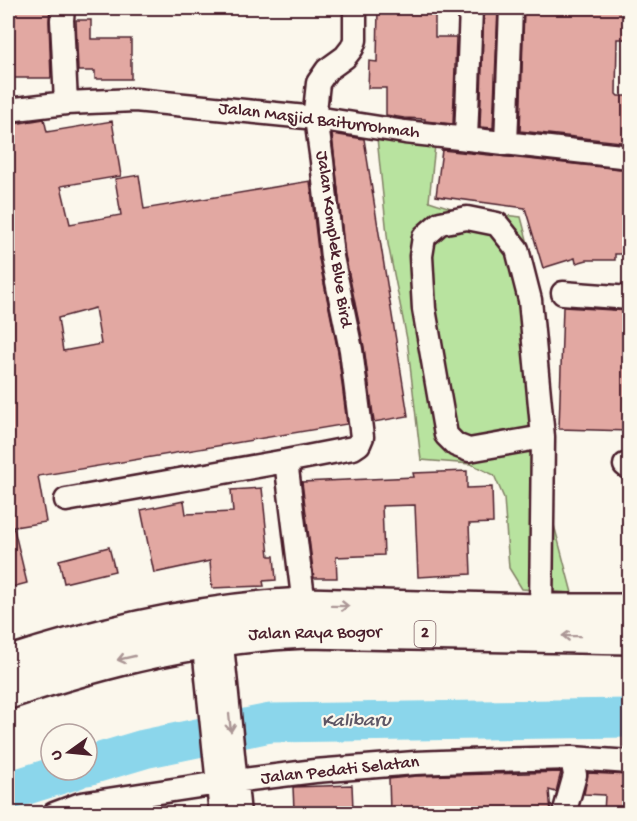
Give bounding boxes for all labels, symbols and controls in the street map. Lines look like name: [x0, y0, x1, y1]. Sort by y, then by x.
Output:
street label: Jalan Masjid Baiturrohmah: [217, 98, 421, 144]
street label: Jalan Komplek Blue Bird: [310, 149, 356, 330]
one-way arrow: [330, 600, 350, 612]
road number: 2: [414, 621, 436, 647]
street label: Jalan Raya Bogor: [248, 622, 383, 646]
one-way arrow: [562, 630, 582, 642]
one-way arrow: [116, 652, 135, 664]
water label: Kalibaru: [321, 710, 392, 734]
one-way arrow: [225, 713, 236, 732]
north arrow: [39, 722, 99, 782]
text: U: [47, 747, 68, 762]
street label: Jalan Pedati Selatan: [260, 752, 421, 790]

